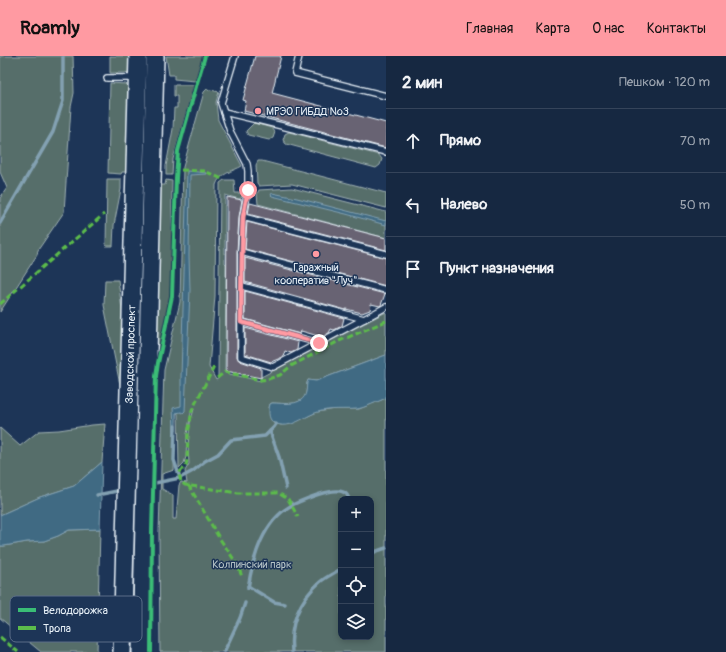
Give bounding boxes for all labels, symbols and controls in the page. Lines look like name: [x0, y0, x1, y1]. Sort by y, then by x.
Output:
text: Roamly: [20, 16, 80, 40]
text: Главная: [466, 20, 513, 37]
text: Карта: [535, 20, 570, 37]
text: О нас: [592, 20, 625, 37]
text: Контакты: [647, 20, 706, 37]
text: 2 мин: [402, 72, 442, 93]
text: Пешком · 120 m: [619, 74, 710, 90]
place label: МРЭО ГИБДД №3: [266, 105, 349, 118]
marker: МРЭО ГИБДД №3: [253, 106, 263, 116]
icon: ahead: [402, 130, 424, 152]
text: Прямо: [440, 131, 481, 150]
text: 70 m: [680, 133, 710, 149]
route start: [239, 181, 257, 199]
icon: left: [402, 194, 424, 216]
text: Налево: [440, 195, 487, 214]
text: 50 m: [680, 197, 710, 213]
marker: Гаражный кооператив "Луч": [311, 249, 321, 259]
icon: arrive: [402, 258, 424, 280]
text: Пункт назначения: [440, 259, 554, 278]
place label: Гаражный кооператив "Луч": [275, 261, 357, 287]
street label: Заводской проспект: [123, 304, 138, 404]
route end: [310, 334, 328, 352]
map controls: [338, 496, 374, 640]
button: +: [338, 496, 374, 532]
button: −: [338, 532, 374, 568]
park label: Колпинский парк: [212, 558, 292, 571]
button: locate: [338, 568, 374, 604]
legend: [10, 596, 142, 642]
text: Велодорожка: [43, 604, 108, 617]
button: layers: [338, 604, 374, 640]
text: Тропа: [43, 622, 71, 635]

